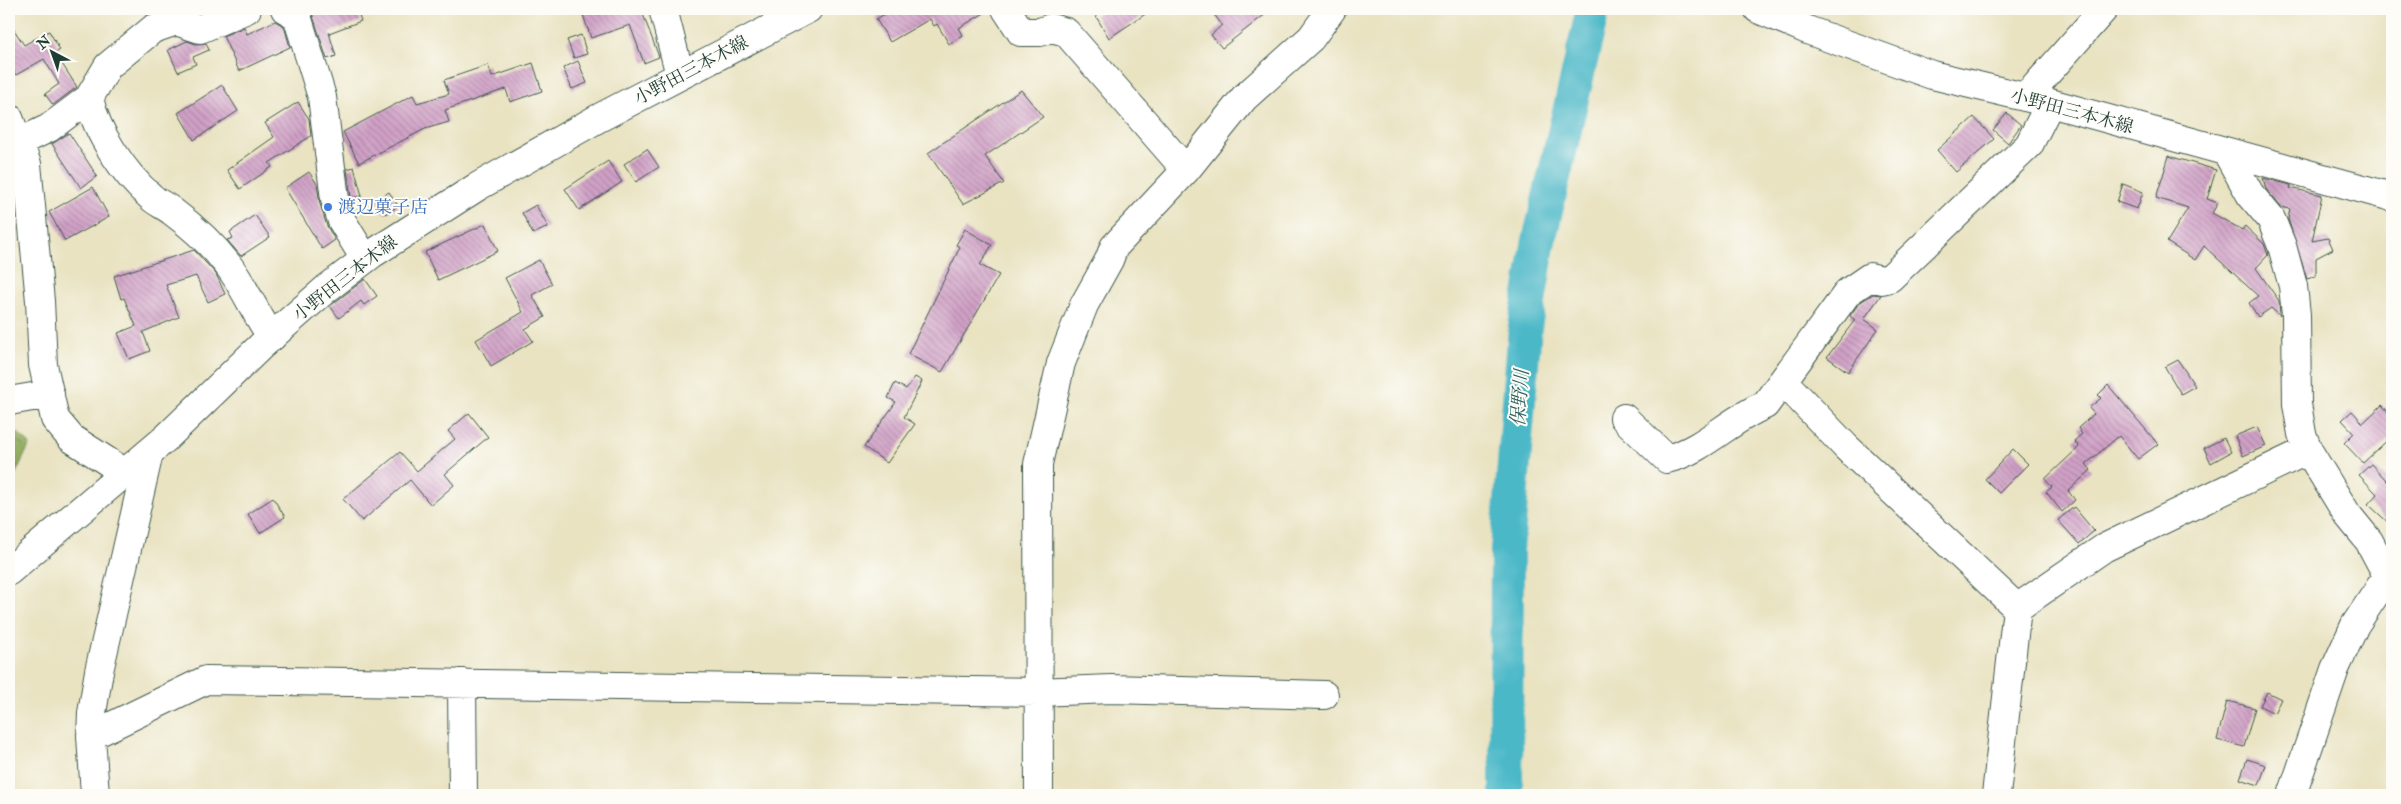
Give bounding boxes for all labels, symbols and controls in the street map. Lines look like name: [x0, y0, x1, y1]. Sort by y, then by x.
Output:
north arrow: [28, 28, 78, 78]
street label: 小野田三本木線: [630, 31, 752, 110]
text: N: [33, 32, 54, 54]
street label: 小野田三本木線: [2008, 84, 2136, 139]
place label: 渡辺菓子店: [338, 196, 428, 219]
marker: 渡辺菓子店: [322, 201, 334, 213]
street label: 小野田三本木線: [289, 231, 402, 326]
water label: 保野川: [1506, 367, 1534, 427]

